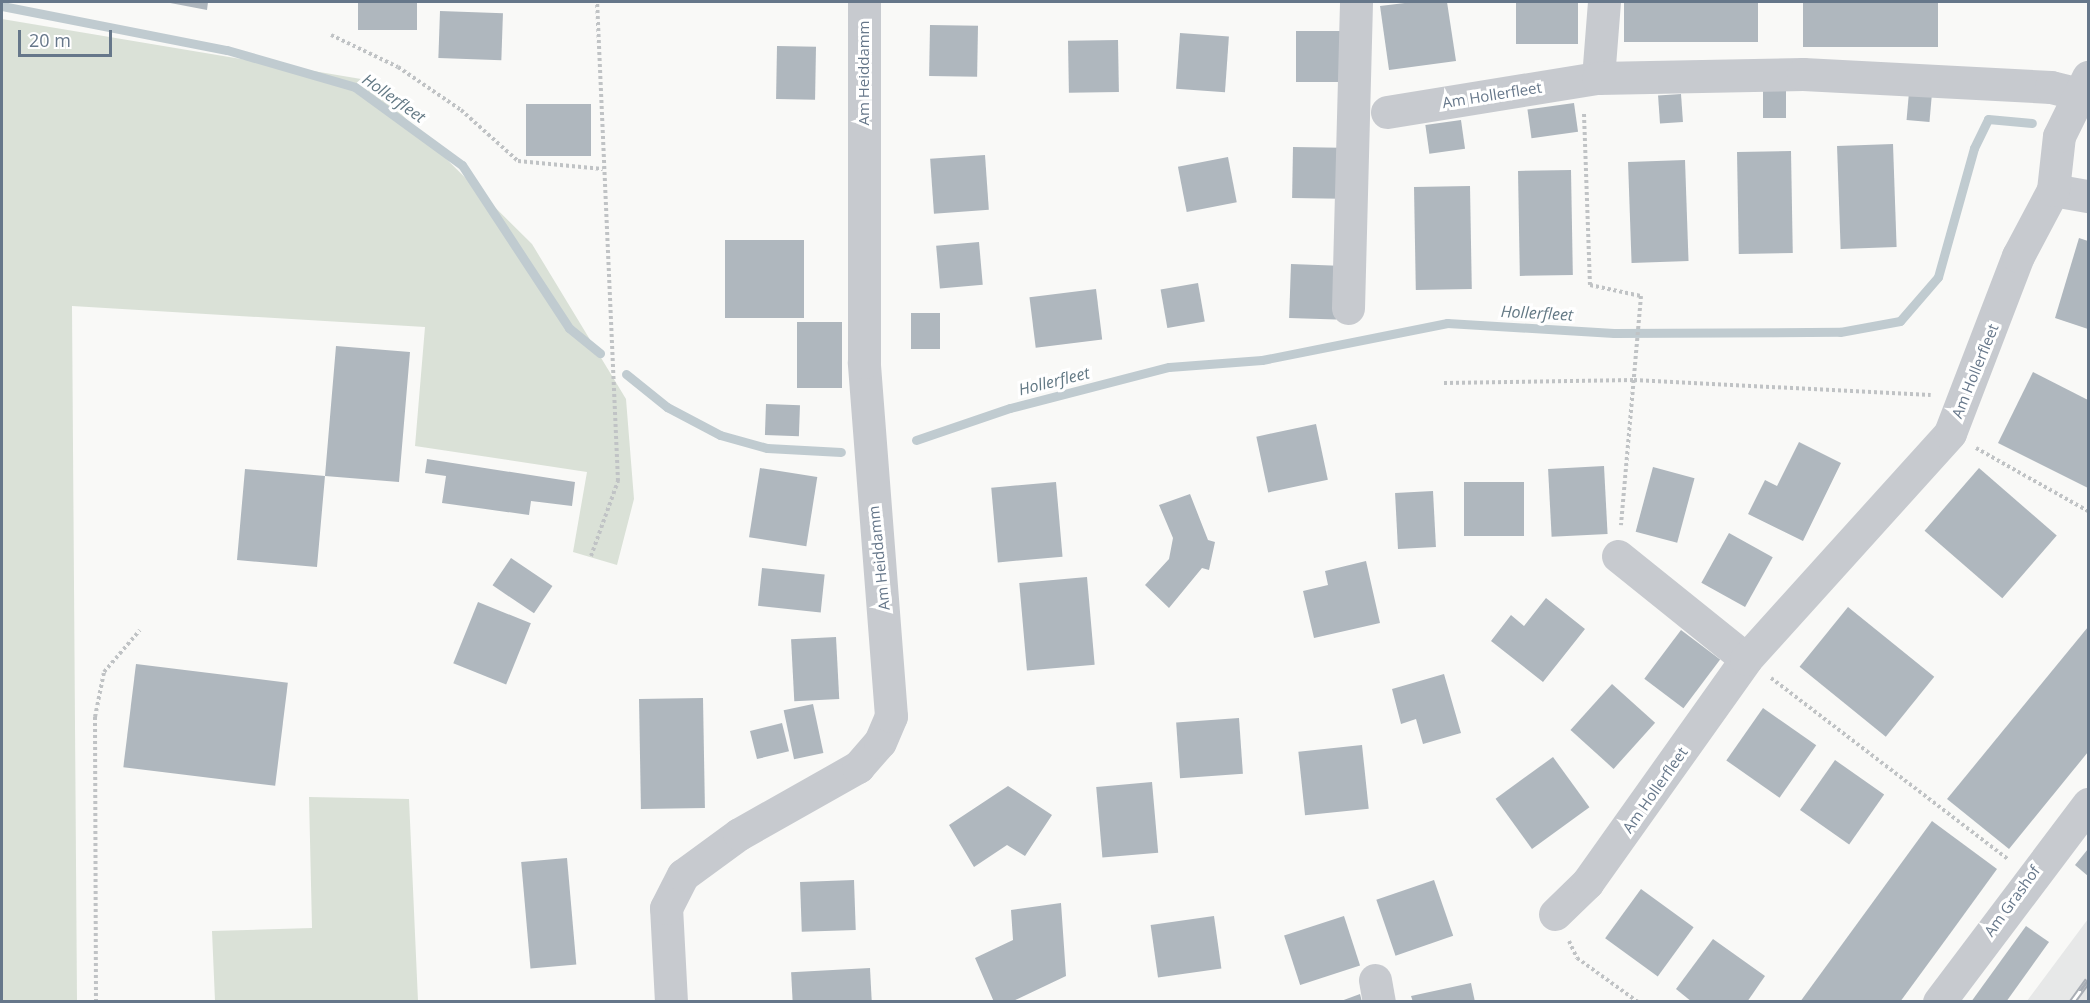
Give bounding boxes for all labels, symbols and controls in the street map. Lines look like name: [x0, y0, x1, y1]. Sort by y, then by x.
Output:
scale bar: [21, 18, 116, 56]
street label: Am Heiddamm: [855, 20, 873, 125]
text: 20 m: [29, 28, 71, 52]
water label: Hollerfleet: [359, 69, 429, 127]
street label: Am Hollerfleet: [1441, 78, 1543, 112]
water label: Hollerfleet: [1500, 302, 1574, 324]
street label: Am Hollerfleet: [1948, 321, 2002, 421]
water label: Hollerfleet: [1017, 363, 1091, 399]
street label: Am Heiddamm: [865, 505, 893, 611]
street label: Am Hollerfleet: [1619, 744, 1691, 836]
street label: Am Grashof: [1980, 862, 2044, 940]

